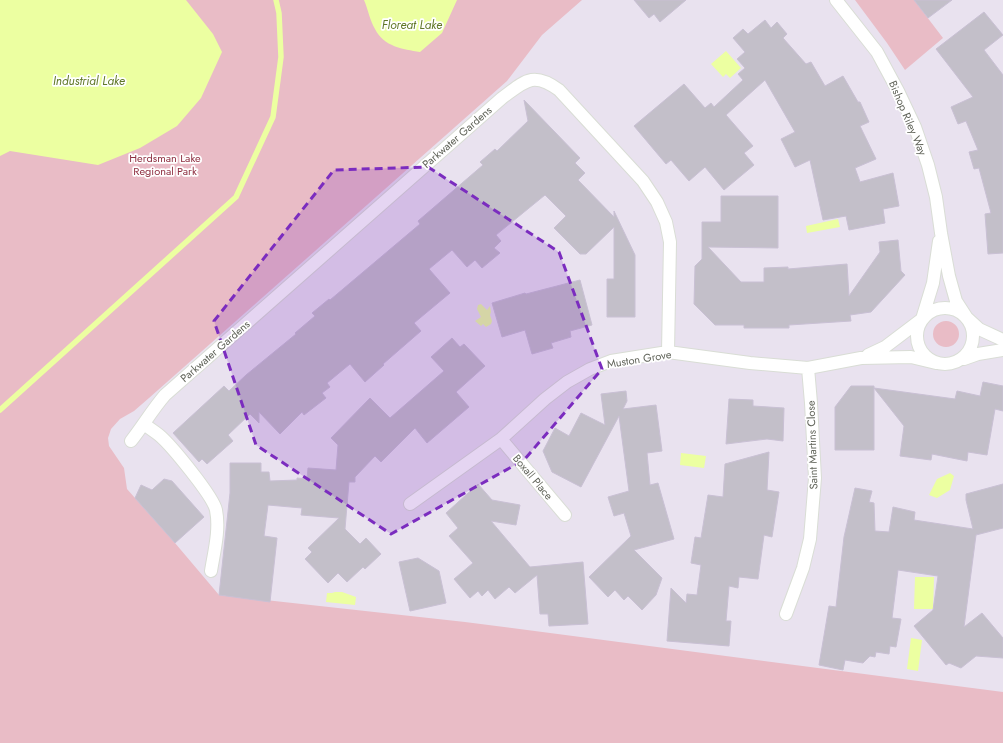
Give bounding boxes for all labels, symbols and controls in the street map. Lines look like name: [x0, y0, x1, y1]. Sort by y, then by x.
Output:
water label: Floreat Lake: [382, 16, 442, 34]
water label: Industrial Lake: [53, 72, 125, 90]
street label: Bishop Riley Way: [885, 78, 931, 158]
street label: Parkwater Gardens: [419, 102, 496, 172]
park label: Herdsman Lake Regional Park: [129, 150, 201, 179]
street label: Parkwater Gardens: [177, 316, 254, 386]
street label: Muston Grove: [606, 346, 673, 372]
street label: Saint Martins Close: [802, 400, 822, 490]
street label: Boxall Place: [509, 451, 557, 503]

